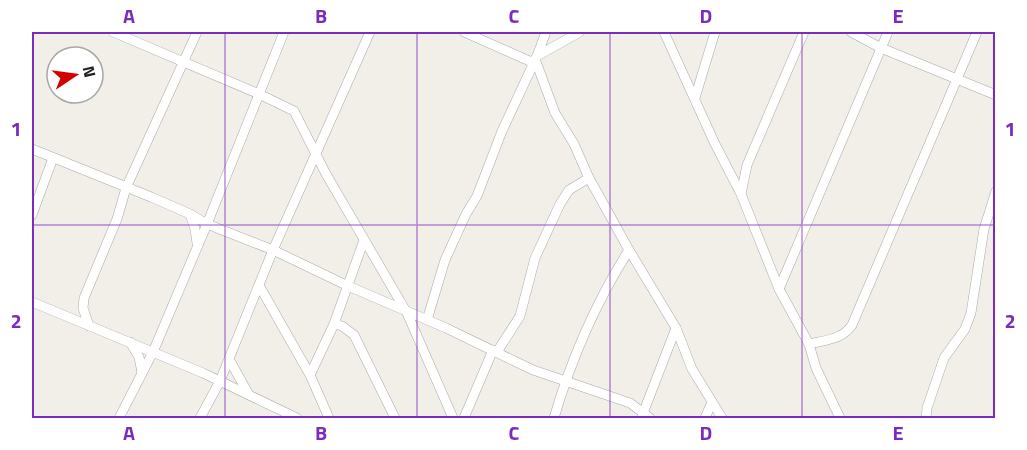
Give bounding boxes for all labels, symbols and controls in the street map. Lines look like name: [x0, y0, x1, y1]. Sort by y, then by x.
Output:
text: A: [123, 0, 135, 31]
text: B: [315, 0, 327, 31]
text: C: [509, 0, 520, 31]
text: D: [700, 0, 712, 31]
text: E: [892, 0, 904, 31]
north arrow: [45, 45, 105, 105]
text: N: [77, 64, 103, 80]
text: 1: [10, 113, 22, 144]
text: 1: [1004, 113, 1016, 144]
text: 2: [10, 305, 22, 336]
text: 2: [1004, 305, 1016, 336]
text: A: [123, 417, 135, 448]
text: B: [315, 417, 327, 448]
text: C: [509, 417, 520, 448]
text: D: [700, 417, 712, 448]
text: E: [892, 417, 904, 448]

